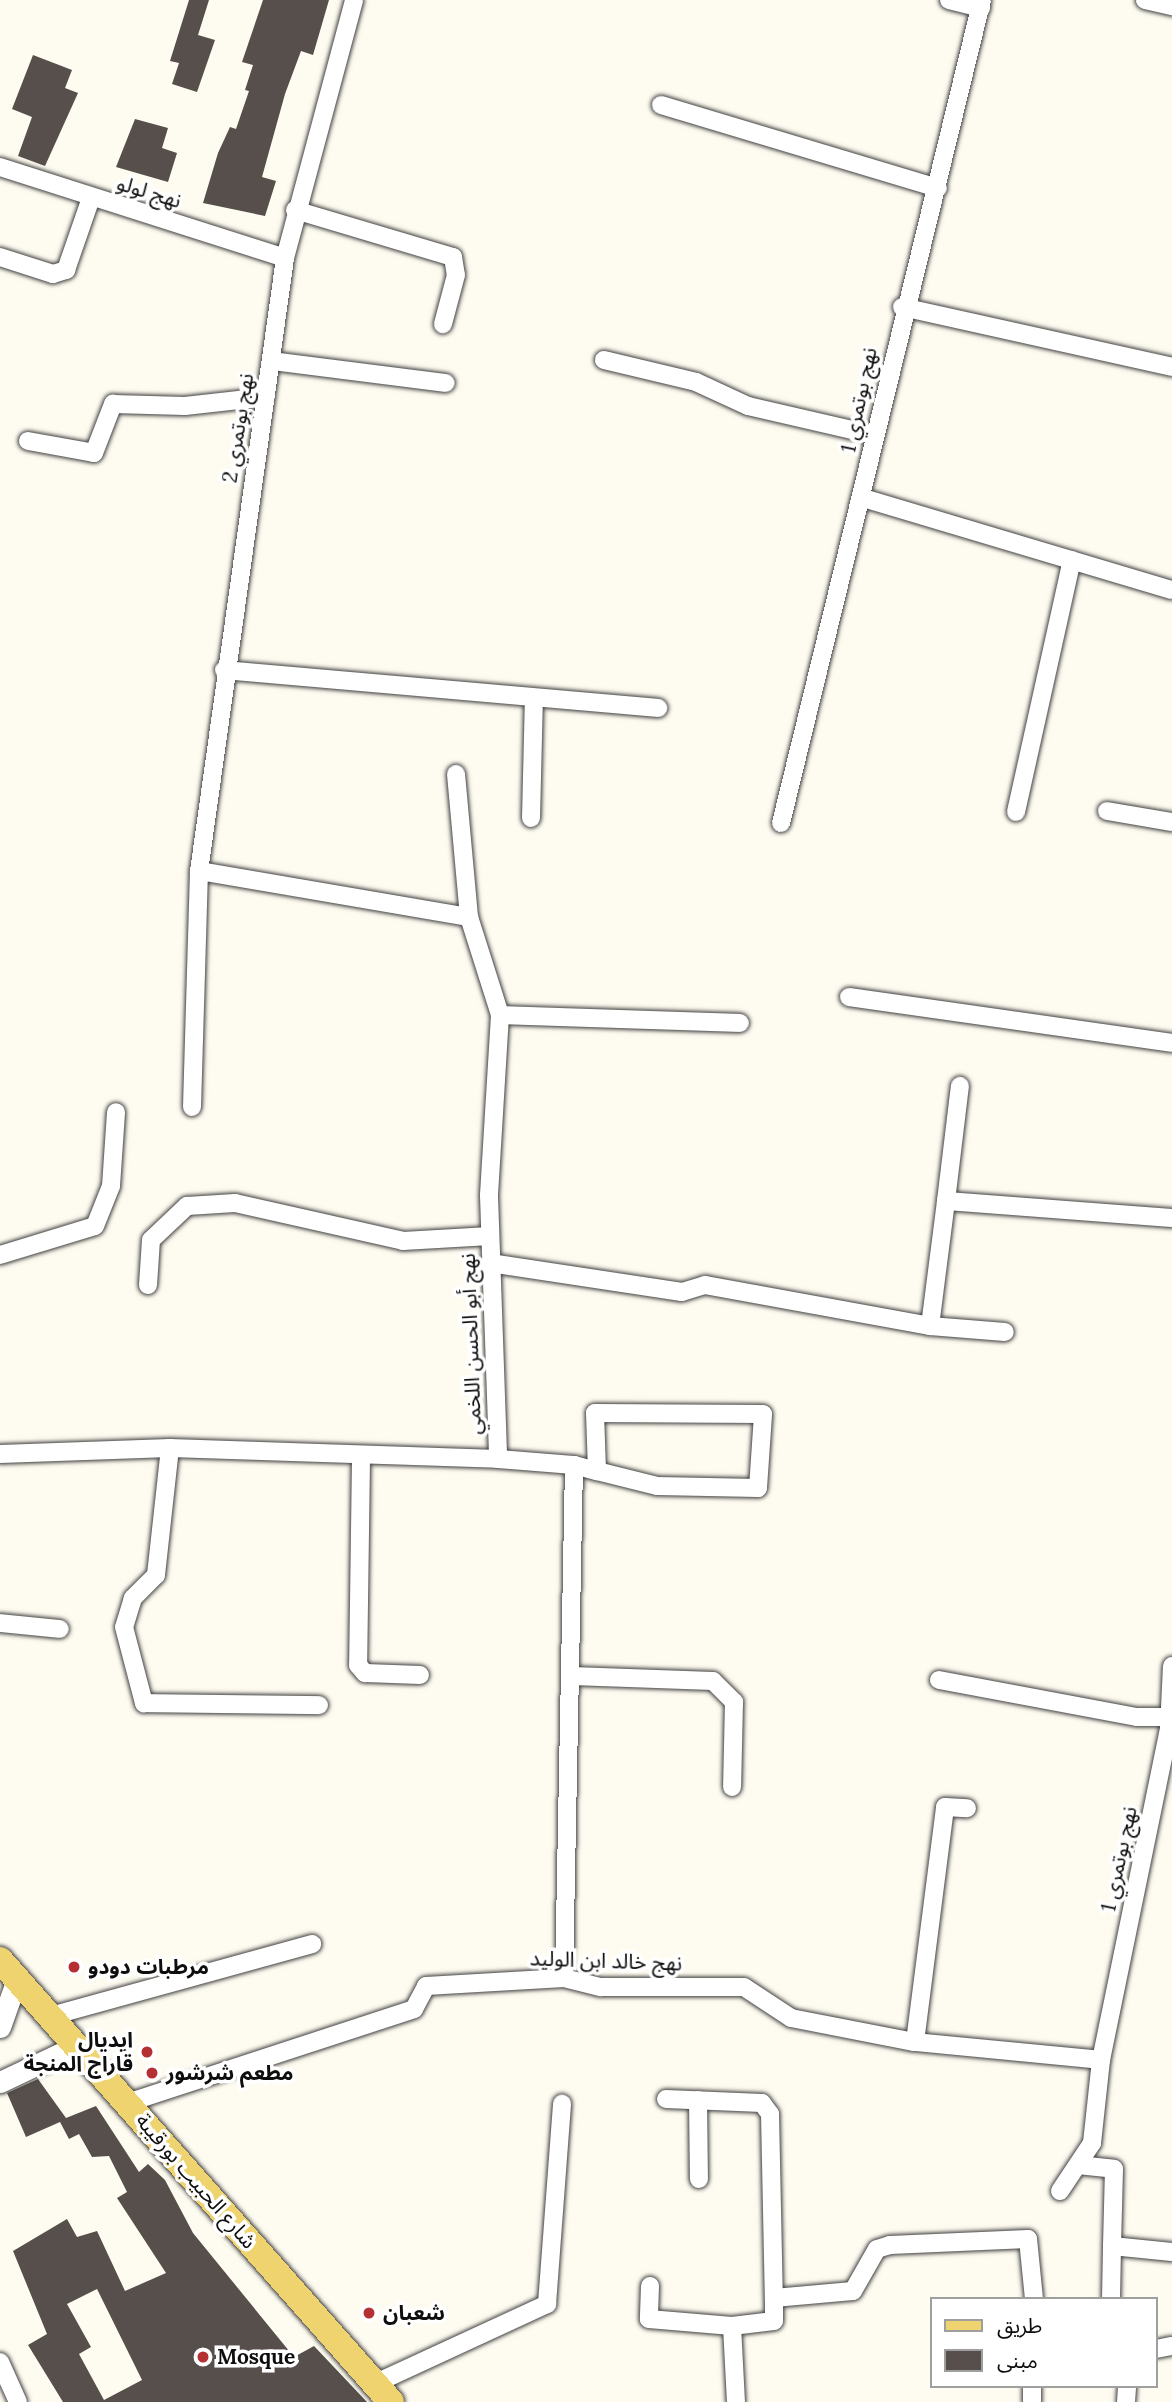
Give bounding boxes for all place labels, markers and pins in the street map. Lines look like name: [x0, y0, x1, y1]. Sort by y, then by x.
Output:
place label: مرطبات دودو: [88, 1954, 209, 1980]
marker: مرطبات دودو: [66, 1959, 82, 1975]
place label: ايديال قاراج المنجة: [23, 2027, 133, 2077]
marker: ايديال قاراج المنجة: [139, 2044, 155, 2060]
place label: مطعم شرشور: [166, 2060, 294, 2086]
marker: مطعم شرشور: [144, 2065, 160, 2081]
place label: شعبان: [383, 2300, 445, 2326]
marker: شعبان: [361, 2305, 377, 2321]
place label: Mosque: [217, 2344, 295, 2370]
marker: Mosque: [195, 2349, 211, 2365]

